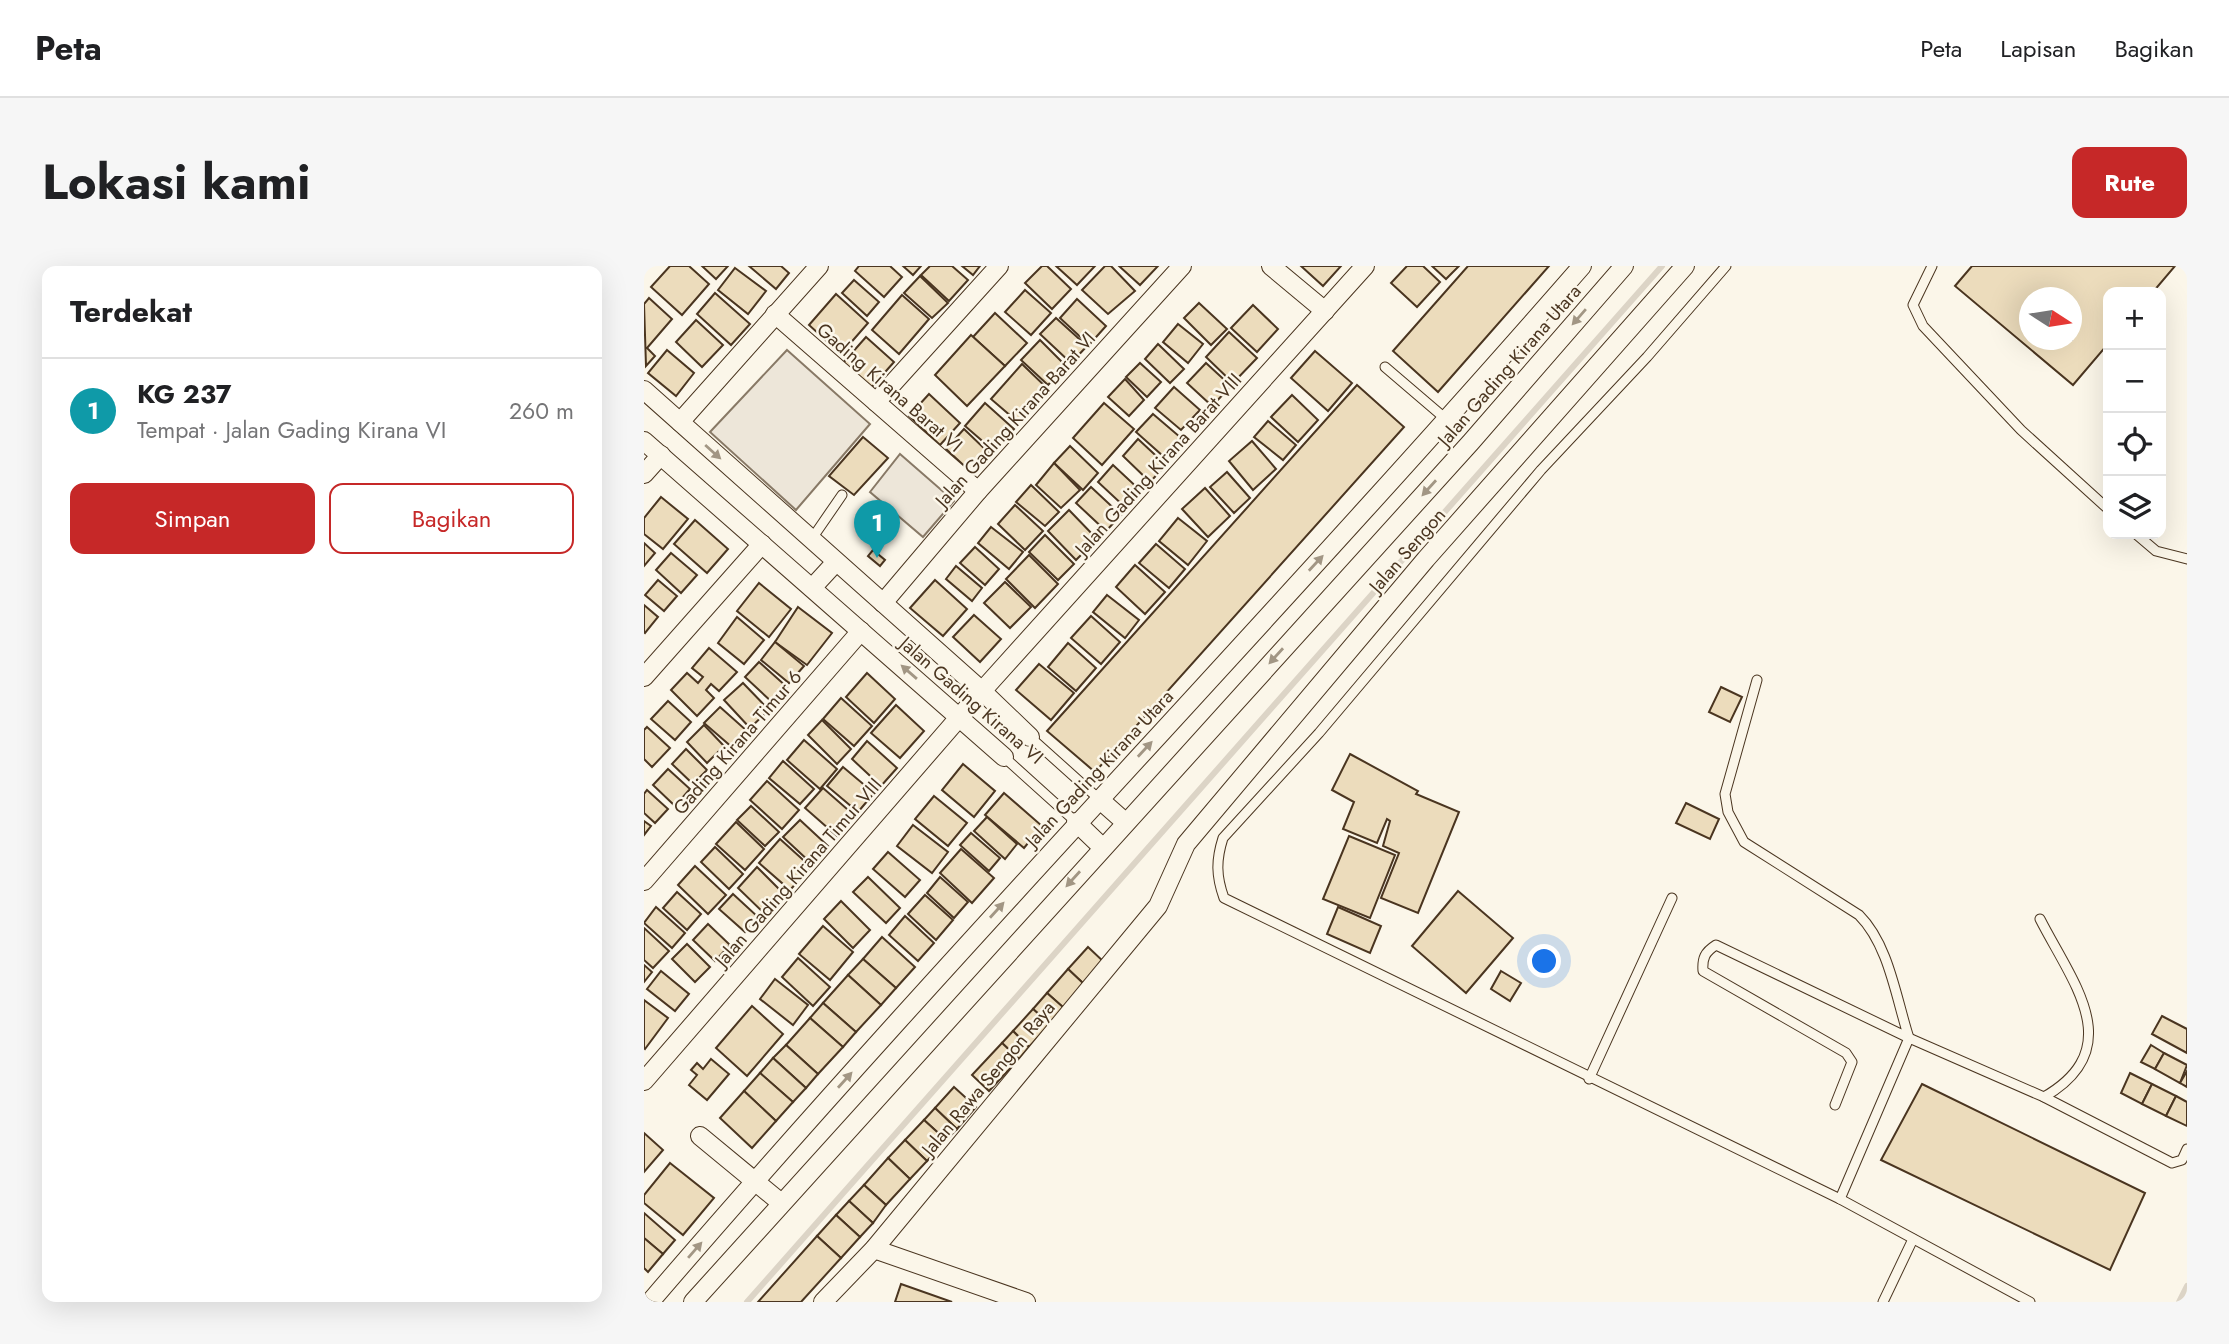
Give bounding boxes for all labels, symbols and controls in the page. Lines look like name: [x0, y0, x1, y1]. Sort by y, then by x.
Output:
text: Peta: [35, 25, 102, 72]
text: Peta: [1920, 31, 1962, 66]
text: Lapisan: [2000, 31, 2076, 66]
text: Bagikan: [2114, 31, 2194, 66]
text: Lokasi kami: [42, 147, 310, 217]
button: Rute: [2072, 147, 2187, 218]
street label: Jalan Gading Kirana Utara: [1430, 279, 1587, 454]
north arrow: [2019, 287, 2082, 350]
map controls: [2103, 287, 2166, 539]
button: +: [2103, 287, 2166, 350]
text: Terdekat: [70, 290, 192, 333]
one-way arrow: [1572, 309, 1587, 326]
street label: Gading Kirana Barat VI: [811, 316, 968, 458]
street label: Jalan Gading Kirana Barat VI: [927, 326, 1102, 515]
button: −: [2103, 350, 2166, 413]
street label: Jalan Gading Kirana Barat VIII: [1067, 367, 1248, 564]
text: KG 237: [137, 375, 231, 413]
text: 1: [87, 394, 99, 428]
text: 260 m: [509, 394, 574, 428]
text: Tempat · Jalan Gading Kirana VI: [137, 413, 446, 447]
button: locate: [2103, 413, 2166, 476]
one-way arrow: [704, 444, 722, 460]
button: layers: [2103, 476, 2166, 539]
one-way arrow: [1421, 479, 1437, 496]
button: Simpan: [70, 483, 315, 554]
button: Bagikan: [329, 483, 574, 554]
pin: 1: [854, 500, 900, 558]
street label: Jalan Sengon: [1361, 502, 1452, 601]
one-way arrow: [1307, 555, 1323, 572]
street label: Jalan Gading Kirana VI: [892, 628, 1049, 770]
one-way arrow: [1268, 647, 1284, 664]
street label: Gading Kirana Timur 6: [667, 664, 808, 821]
one-way arrow: [900, 665, 917, 681]
street label: Jalan Gading Kirana Utara: [1017, 684, 1180, 855]
one-way arrow: [1137, 740, 1153, 758]
street label: Jalan Gading Kirana Timur VIII: [707, 772, 888, 975]
one-way arrow: [1065, 870, 1081, 888]
one-way arrow: [989, 901, 1005, 919]
your location: [1527, 944, 1561, 978]
street label: Jalan Rawa Sengon Raya: [914, 995, 1061, 1164]
one-way arrow: [837, 1071, 852, 1088]
one-way arrow: [687, 1241, 703, 1259]

